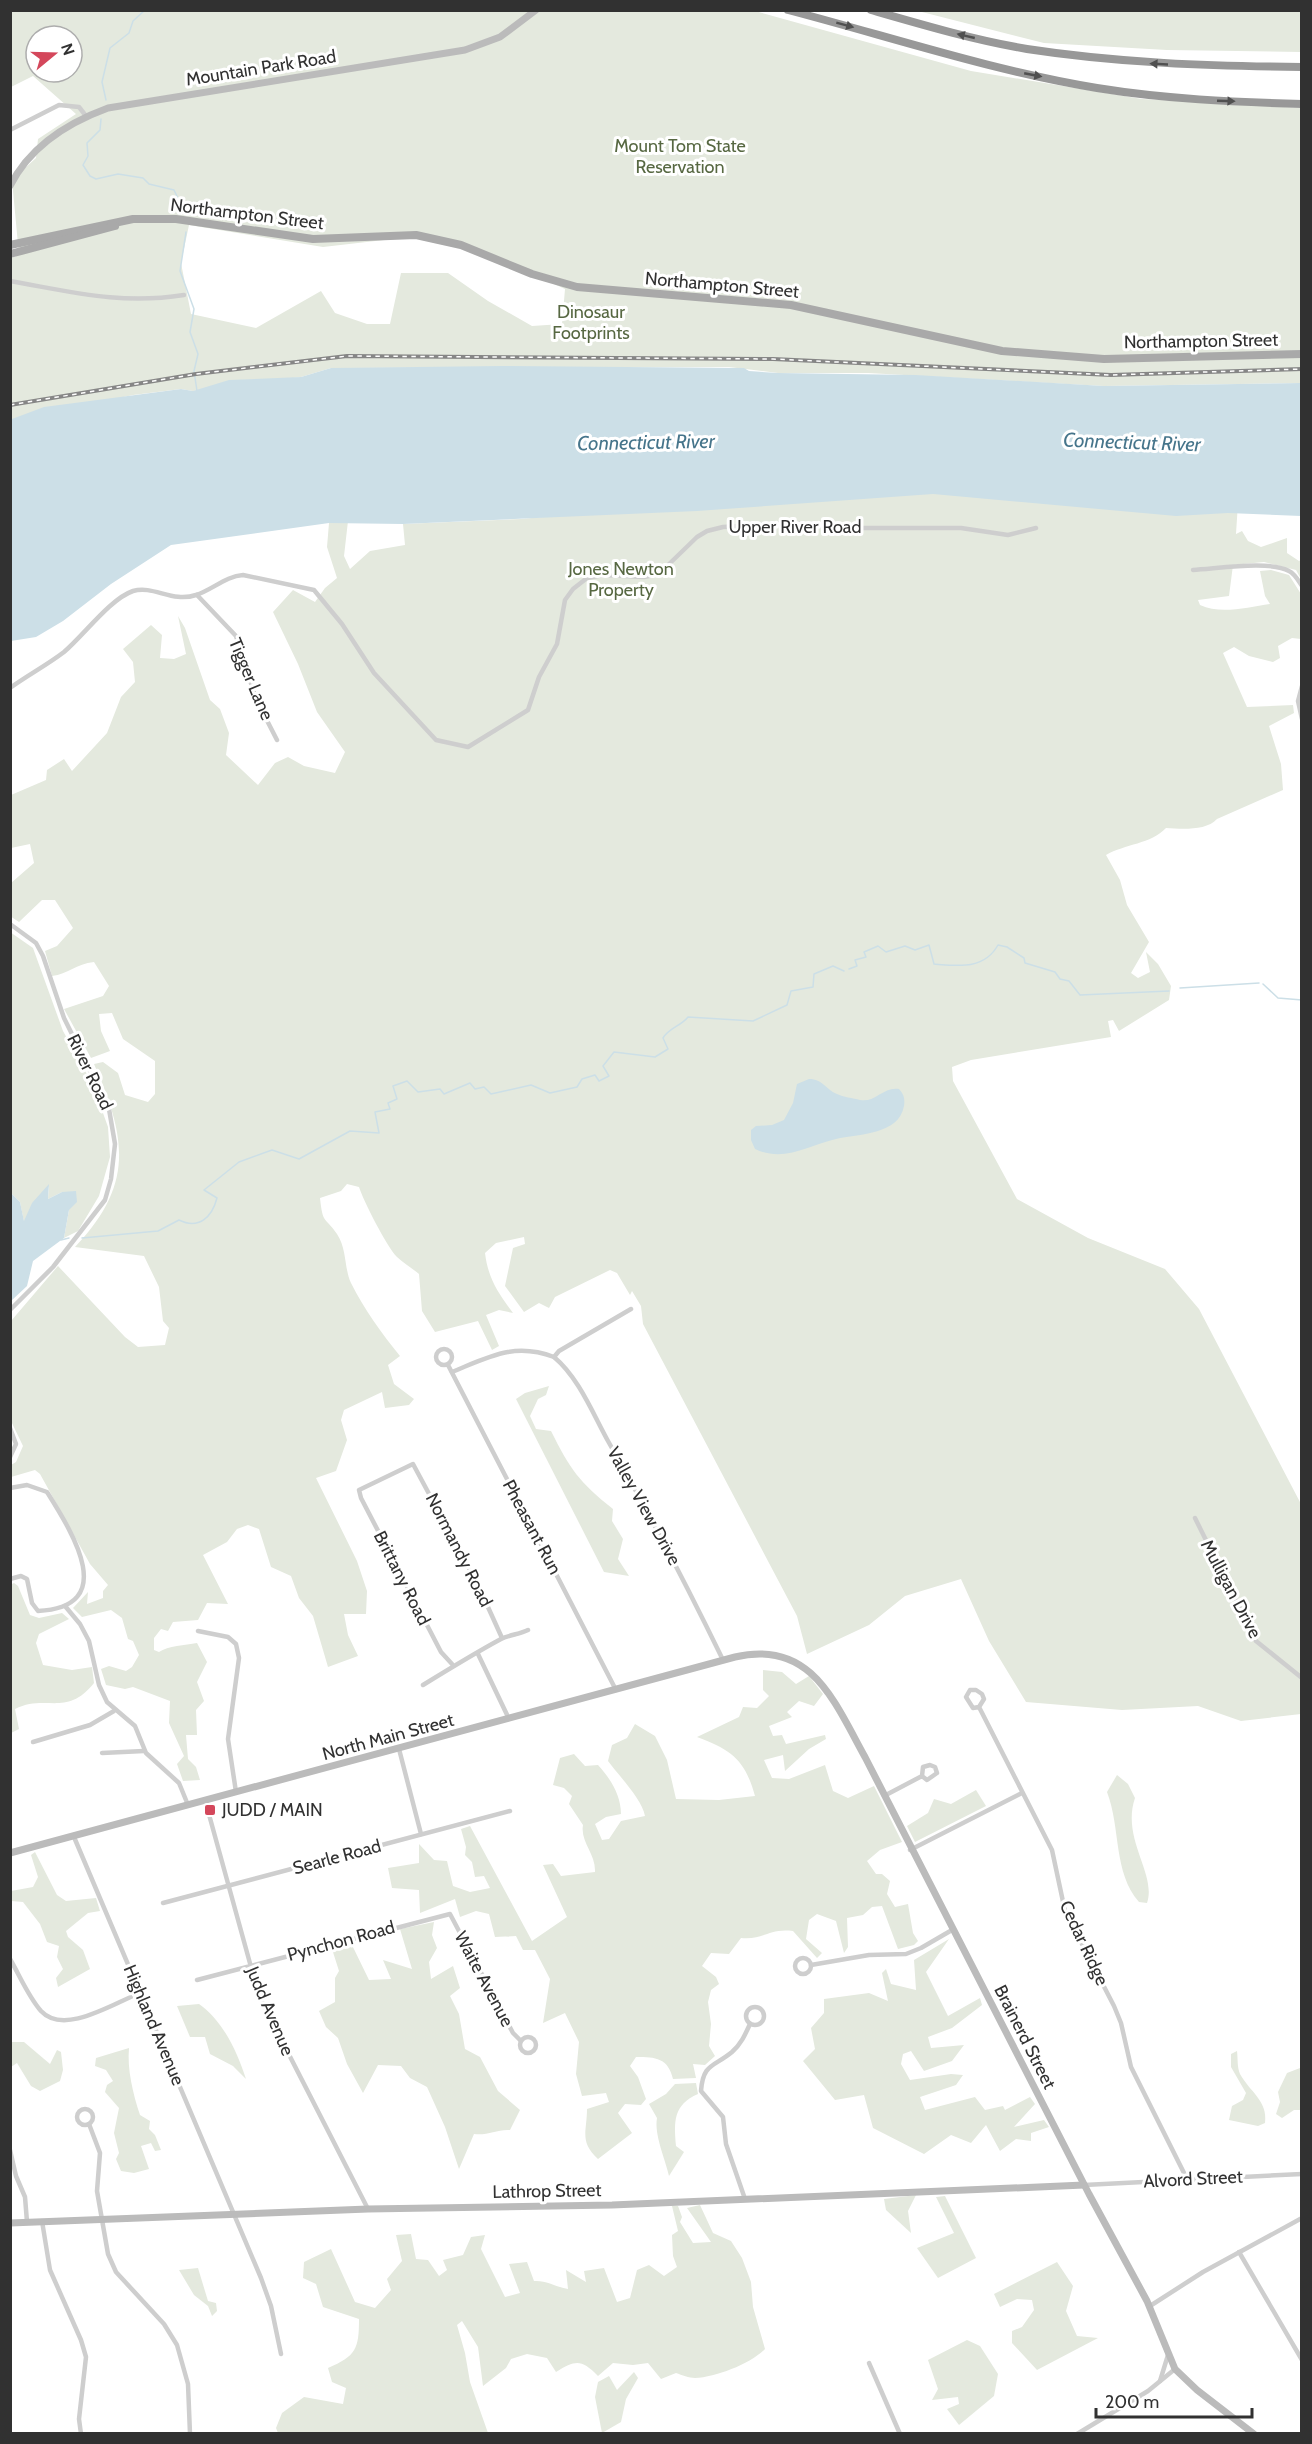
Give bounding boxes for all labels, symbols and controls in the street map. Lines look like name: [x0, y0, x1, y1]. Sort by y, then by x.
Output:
one-way arrow: [836, 21, 854, 31]
north arrow: [24, 24, 84, 84]
one-way arrow: [957, 31, 975, 41]
text: N: [57, 41, 79, 58]
street label: Mountain Park Road: [184, 45, 338, 91]
one-way arrow: [1150, 59, 1169, 68]
one-way arrow: [1024, 71, 1043, 80]
one-way arrow: [1217, 97, 1236, 106]
park label: Mount Tom State Reservation: [614, 135, 746, 178]
street label: Northampton Street: [169, 194, 325, 234]
street label: Northampton Street: [644, 267, 800, 303]
park label: Dinosaur Footprints: [552, 301, 630, 344]
street label: Northampton Street: [1124, 329, 1278, 353]
water label: Connecticut River: [1063, 428, 1202, 456]
water label: Connecticut River: [577, 429, 716, 455]
street label: Upper River Road: [729, 516, 862, 538]
park label: Jones Newton Property: [567, 558, 674, 601]
street label: Tigger Lane: [224, 635, 278, 723]
street label: River Road: [62, 1031, 118, 1113]
street label: Valley View Drive: [602, 1443, 686, 1569]
street label: Pheasant Run: [498, 1476, 566, 1578]
street label: Normandy Road: [421, 1489, 497, 1611]
street label: Brittany Road: [369, 1527, 435, 1629]
street label: Mulligan Drive: [1196, 1536, 1266, 1642]
street label: North Main Street: [320, 1709, 456, 1765]
place label: JUDD / MAIN: [221, 1799, 323, 1821]
marker: JUDD / MAIN: [203, 1803, 217, 1817]
street label: Searle Road: [290, 1835, 384, 1879]
street label: Cedar Ridge: [1055, 1897, 1113, 1989]
street label: Pynchon Road: [285, 1916, 397, 1966]
street label: Waite Avenue: [450, 1927, 518, 2031]
street label: Highland Avenue: [119, 1961, 189, 2089]
street label: Judd Avenue: [241, 1962, 299, 2059]
street label: Brainerd Street: [989, 1981, 1061, 2093]
street label: Alvord Street: [1143, 2165, 1243, 2193]
street label: Lathrop Street: [492, 2179, 602, 2203]
scale bar: [1096, 2381, 1252, 2419]
text: 200 m: [1105, 2391, 1159, 2413]

